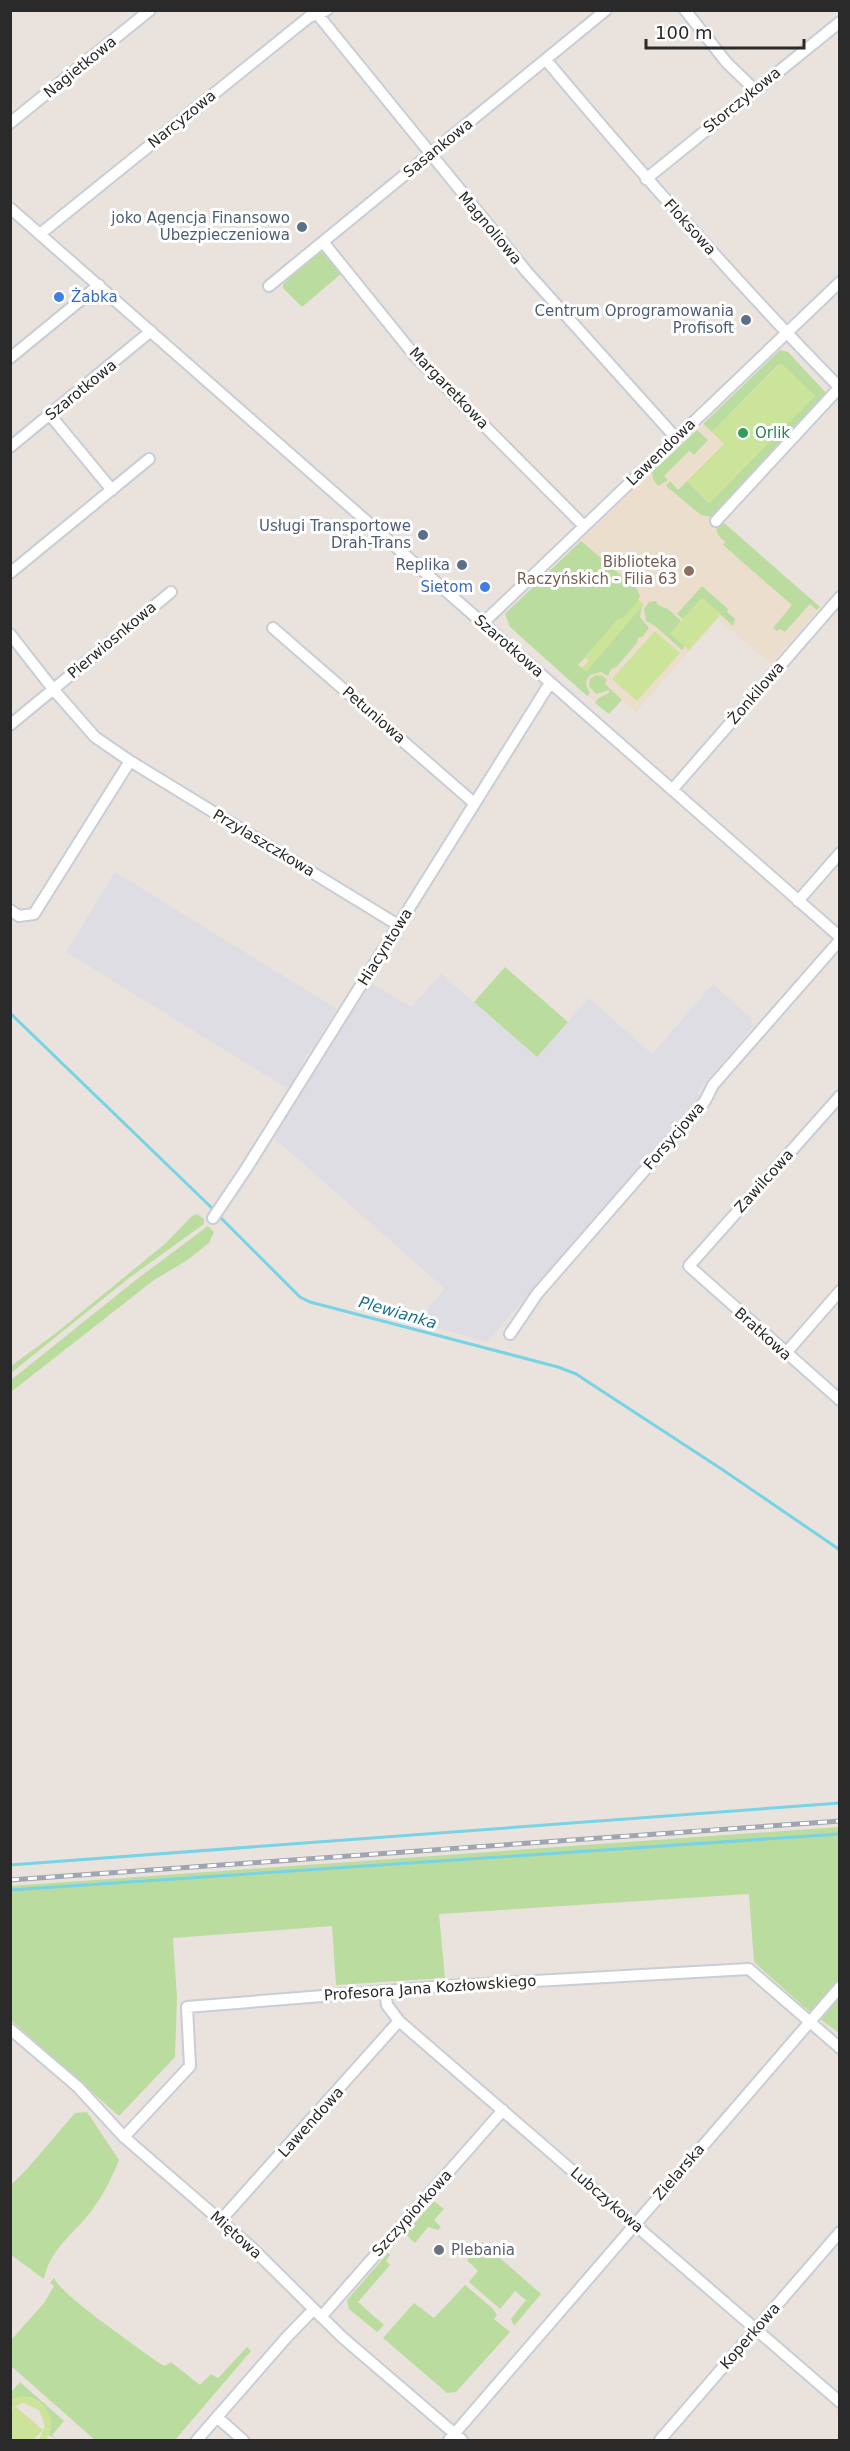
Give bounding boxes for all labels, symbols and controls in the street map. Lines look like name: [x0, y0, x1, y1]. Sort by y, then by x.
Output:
scale bar: [646, 12, 804, 50]
text: 100 m: [655, 22, 713, 43]
street label: Nagietkowa: [40, 32, 120, 102]
street label: Storczykowa: [700, 63, 784, 137]
street label: Narcyzowa: [145, 86, 219, 152]
street label: Sasankowa: [400, 115, 476, 181]
street label: Magnoliowa: [454, 188, 526, 268]
street label: Floksowa: [660, 195, 720, 259]
place label: joko Agencja Finansowo Ubezpieczeniowa: [110, 209, 290, 244]
marker: joko Agencja Finansowo Ubezpieczeniowa: [295, 220, 309, 234]
place label: Żabka: [71, 287, 118, 306]
marker: Żabka: [52, 290, 66, 304]
place label: Centrum Oprogramowania Profisoft: [535, 302, 734, 337]
marker: Centrum Oprogramowania Profisoft: [739, 313, 753, 327]
street label: Margaretkowa: [406, 343, 492, 433]
street label: Szarotkowa: [42, 356, 120, 424]
street label: Lawendowa: [623, 415, 699, 489]
place label: Orlik: [755, 424, 790, 442]
marker: Orlik: [736, 426, 750, 440]
place label: Usługi Transportowe Drah-Trans: [259, 517, 411, 552]
marker: Usługi Transportowe Drah-Trans: [416, 528, 430, 542]
place label: Biblioteka Raczyńskich - Filia 63: [517, 553, 677, 588]
place label: Replika: [396, 556, 450, 574]
marker: Replika: [455, 558, 469, 572]
marker: Biblioteka Raczyńskich - Filia 63: [682, 564, 696, 578]
place label: Sietom: [420, 578, 473, 596]
marker: Sietom: [478, 580, 492, 594]
street label: Pierwiosnkowa: [64, 598, 160, 682]
street label: Szarotkowa: [471, 611, 547, 681]
street label: Żonkilowa: [723, 658, 788, 728]
street label: Petuniowa: [339, 683, 409, 747]
street label: Przylaszczkowa: [210, 805, 318, 881]
street label: Hiacyntowa: [354, 905, 416, 989]
street label: Forsycjowa: [640, 1099, 708, 1173]
street label: Zawilcowa: [731, 1146, 797, 1216]
water label: Plewianka: [357, 1292, 439, 1333]
street label: Bratkowa: [731, 1304, 795, 1364]
street label: Profesora Jana Kozłowskiego: [323, 1972, 537, 2004]
street label: Lawendowa: [275, 2083, 347, 2161]
street label: Zielarska: [650, 2140, 708, 2204]
street label: Lubczykowa: [567, 2163, 647, 2237]
street label: Szczypiorkowa: [368, 2166, 456, 2260]
street label: Miętowa: [207, 2207, 265, 2263]
place label: Plebania: [451, 2241, 515, 2259]
marker: Plebania: [432, 2243, 446, 2257]
street label: Koperkowa: [716, 2299, 784, 2373]

